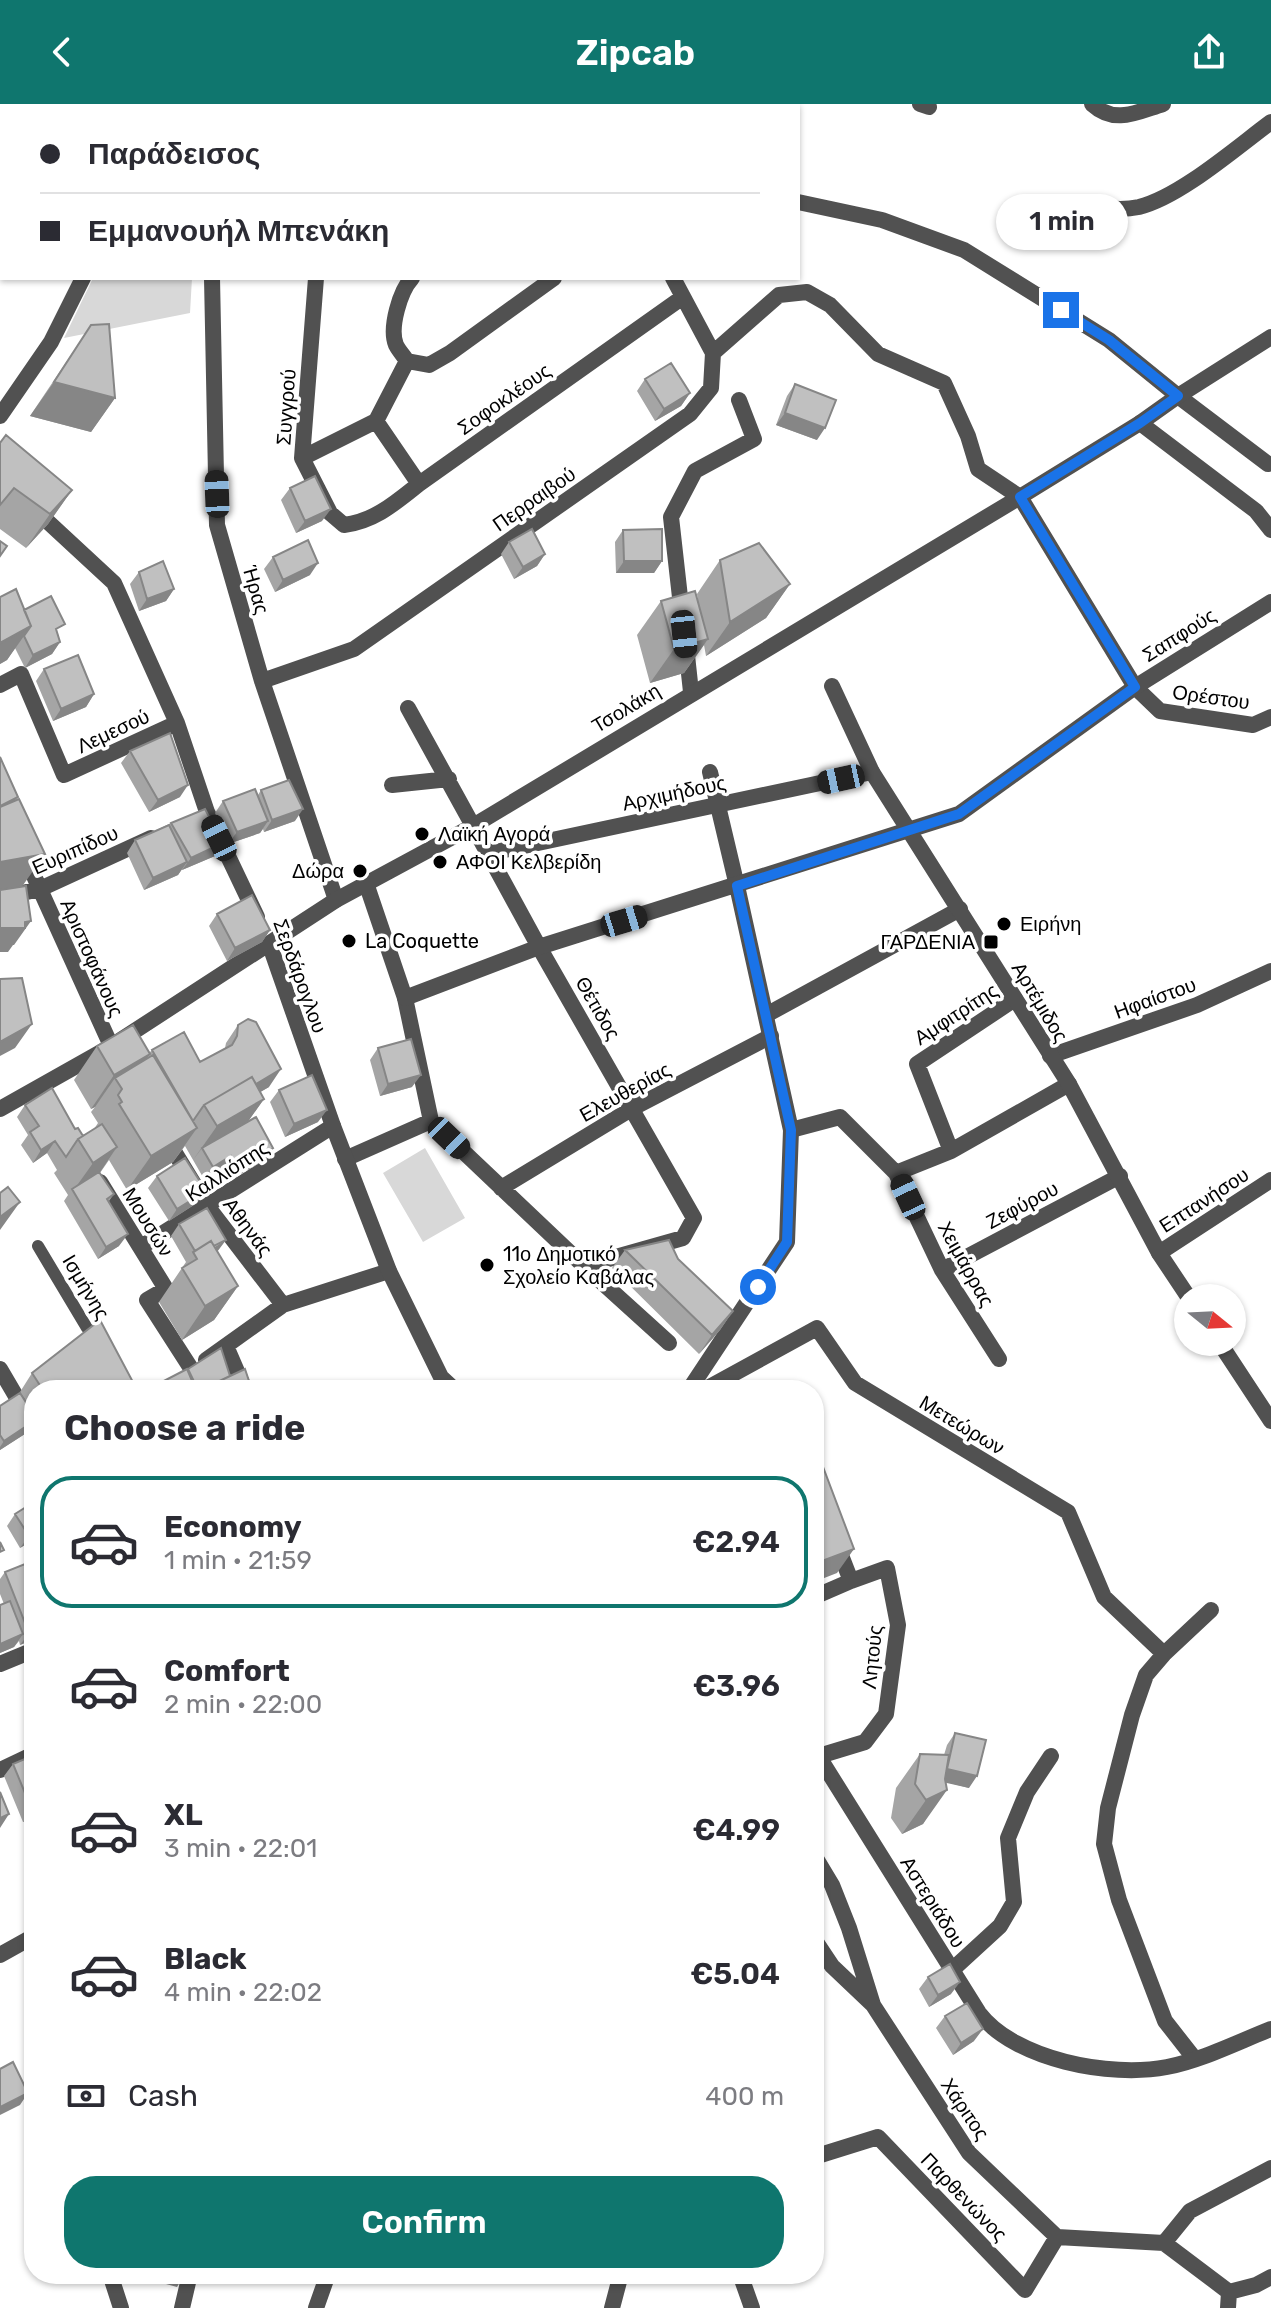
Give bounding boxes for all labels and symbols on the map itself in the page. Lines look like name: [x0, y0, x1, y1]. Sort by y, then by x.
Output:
callout: 1 min: [995, 194, 1127, 250]
route end: [1043, 292, 1079, 328]
street label: Σοφοκλέους: [453, 358, 555, 440]
street label: Συγγρού: [271, 368, 301, 446]
street label: Περραιβού: [488, 462, 580, 536]
car: [204, 470, 230, 518]
street label: Ήρας: [237, 562, 274, 617]
street label: Σαπφούς: [1138, 603, 1220, 667]
car: [670, 609, 698, 659]
street label: Τσολάκη: [587, 678, 665, 738]
street label: Ορέστου: [1171, 680, 1251, 714]
street label: Λεμεσού: [73, 704, 153, 758]
car: [815, 762, 867, 796]
street label: Αρχιμήδους: [620, 770, 728, 816]
car: [198, 811, 240, 865]
street label: Ευριπίδου: [28, 820, 122, 880]
place label: Λαϊκή Αγορά: [438, 822, 550, 846]
marker: Λαϊκή Αγορά: [413, 825, 431, 843]
place label: ΑΦΟΙ Κελβερίδη: [456, 850, 602, 874]
marker: ΑΦΟΙ Κελβερίδη: [431, 853, 449, 871]
place label: Δώρα: [292, 859, 344, 883]
marker: Δώρα: [351, 862, 369, 880]
street label: Αριστοφάνους: [55, 895, 129, 1021]
car: [598, 903, 650, 939]
place label: Ειρήνη: [1020, 912, 1081, 936]
marker: Ειρήνη: [995, 915, 1013, 933]
street label: Σερδάρογλου: [268, 916, 332, 1036]
place label: La Coquette: [365, 929, 479, 953]
place label: ΓΑΡΔΕΝΙΑ: [881, 930, 976, 954]
marker: La Coquette: [340, 932, 358, 950]
marker: ΓΑΡΔΕΝΙΑ: [982, 933, 1000, 951]
street label: Αρτέμιδος: [1007, 958, 1073, 1047]
street label: Θέτιδος: [570, 972, 626, 1044]
street label: Ηφαίστου: [1111, 972, 1199, 1024]
street label: Αμφιτρίτης: [910, 978, 1003, 1050]
street label: Ελευθερίας: [575, 1057, 675, 1127]
car: [423, 1113, 475, 1163]
street label: Καλλιόπης: [181, 1135, 273, 1207]
street label: Επτανήσου: [1155, 1162, 1253, 1238]
car: [887, 1170, 929, 1224]
street label: Ζεφύρου: [982, 1176, 1062, 1234]
street label: Μουσών: [118, 1183, 178, 1261]
street label: Αθηνάς: [218, 1193, 278, 1261]
street label: Χειμάρρας: [933, 1217, 999, 1311]
place label: 11ο Δημοτικό Σχολείο Καβάλας: [503, 1242, 654, 1289]
street label: Ισμήνης: [57, 1250, 115, 1324]
marker: 11ο Δημοτικό Σχολείο Καβάλας: [478, 1256, 496, 1274]
route start: [740, 1269, 776, 1305]
north arrow: [1174, 1284, 1246, 1356]
street label: Μετεώρων: [915, 1390, 1009, 1460]
street label: Λητούς: [857, 1624, 887, 1690]
street label: Αστεριάδου: [896, 1852, 970, 1952]
street label: Χάριτος: [936, 2074, 994, 2145]
street label: Παρθενώνος: [916, 2148, 1012, 2247]

